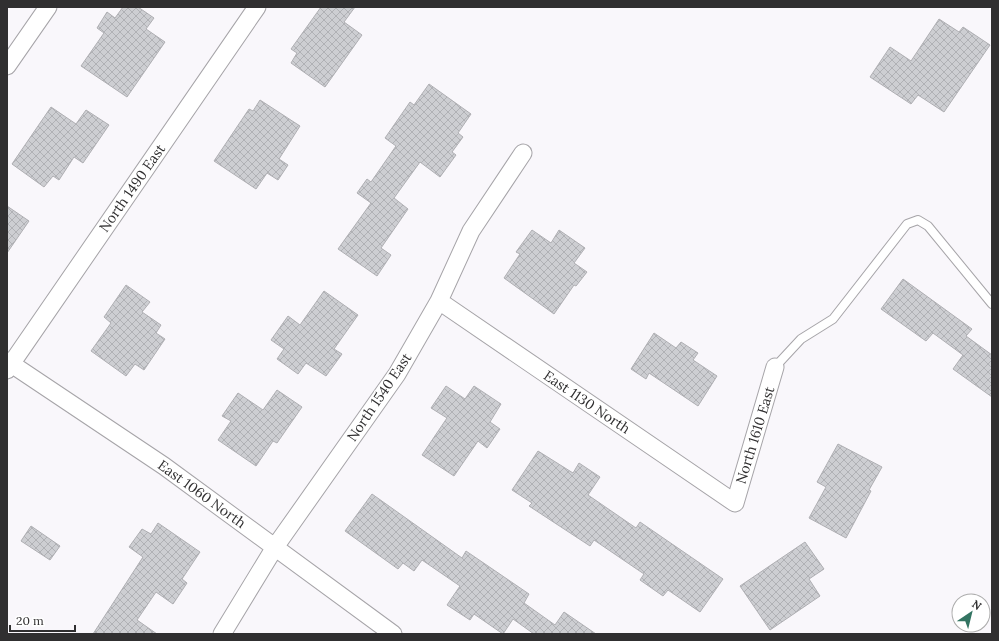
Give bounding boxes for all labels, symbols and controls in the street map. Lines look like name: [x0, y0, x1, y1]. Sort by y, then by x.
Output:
street label: North 1490 East: [95, 140, 169, 235]
street label: North 1540 East: [343, 349, 416, 445]
street label: East 1130 North: [540, 366, 634, 438]
street label: North 1610 East: [732, 384, 779, 486]
street label: East 1060 North: [154, 456, 250, 532]
north arrow: [951, 593, 991, 633]
text: N: [969, 597, 985, 613]
scale bar: [10, 607, 75, 633]
text: 20 m: [16, 613, 44, 628]

